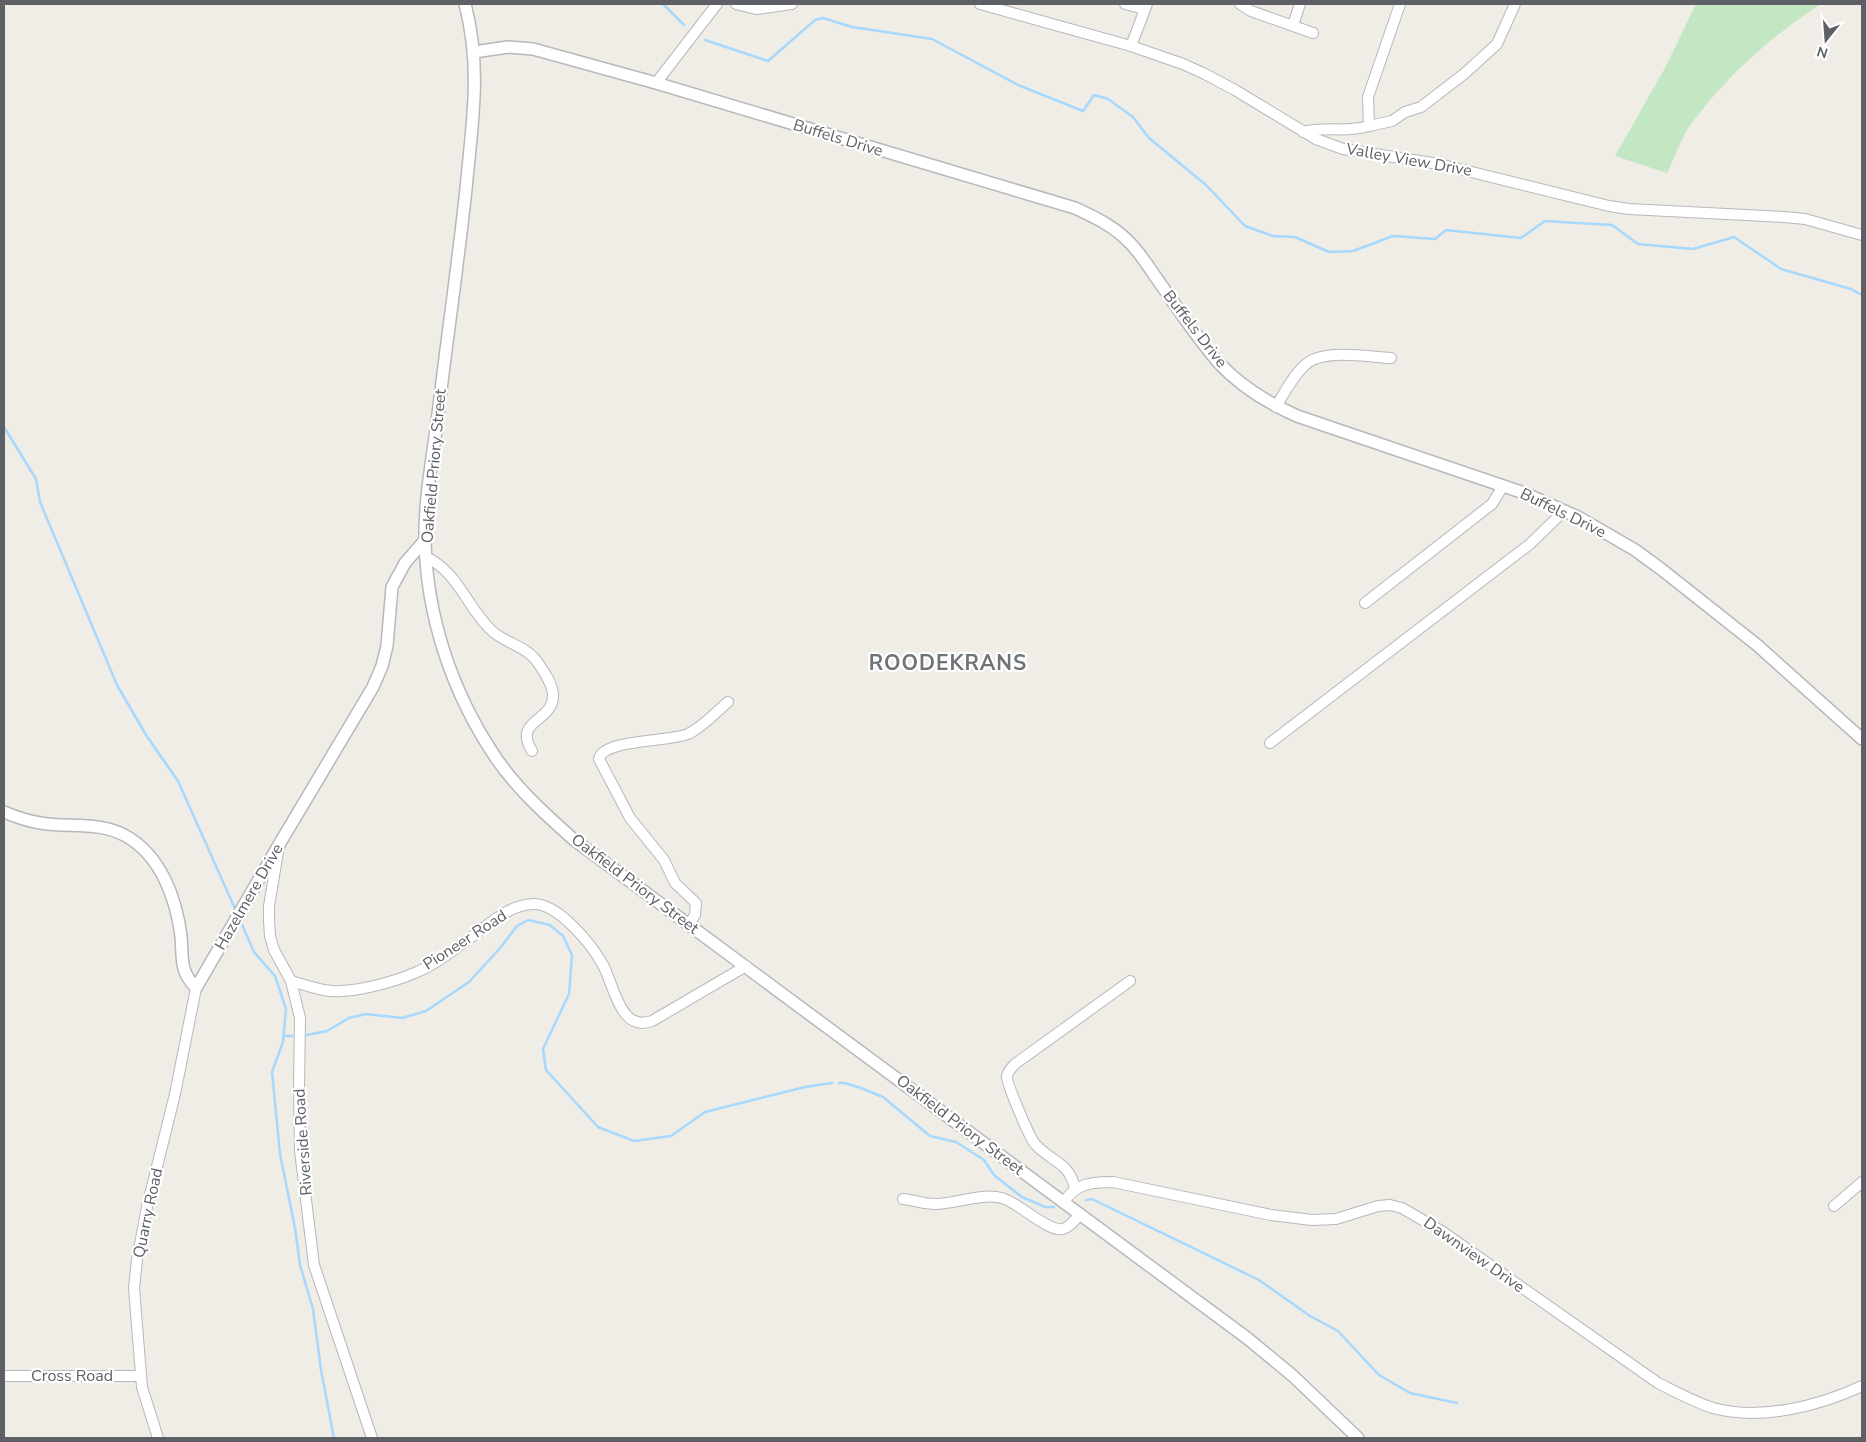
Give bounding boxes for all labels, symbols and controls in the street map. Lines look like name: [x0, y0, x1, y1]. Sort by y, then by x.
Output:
north arrow: [1801, 15, 1851, 65]
text: N: [1815, 41, 1830, 63]
street label: Buffels Drive: [790, 114, 886, 162]
street label: Valley View Drive: [1343, 138, 1474, 182]
street label: Buffels Drive: [1158, 286, 1232, 372]
street label: Oakfield Priory Street: [416, 388, 452, 544]
street label: Buffels Drive: [1516, 483, 1610, 543]
district label: ROODEKRANS: [869, 649, 1027, 677]
street label: Oakfield Priory Street: [567, 829, 704, 940]
street label: Hazelmere Drive: [210, 840, 288, 954]
street label: Pioneer Road: [419, 905, 511, 975]
street label: Oakfield Priory Street: [892, 1070, 1029, 1181]
street label: Riverside Road: [288, 1088, 318, 1196]
street label: Quarry Road: [128, 1166, 168, 1260]
street label: Dawnview Drive: [1419, 1212, 1529, 1298]
street label: Cross Road: [31, 1365, 113, 1387]

